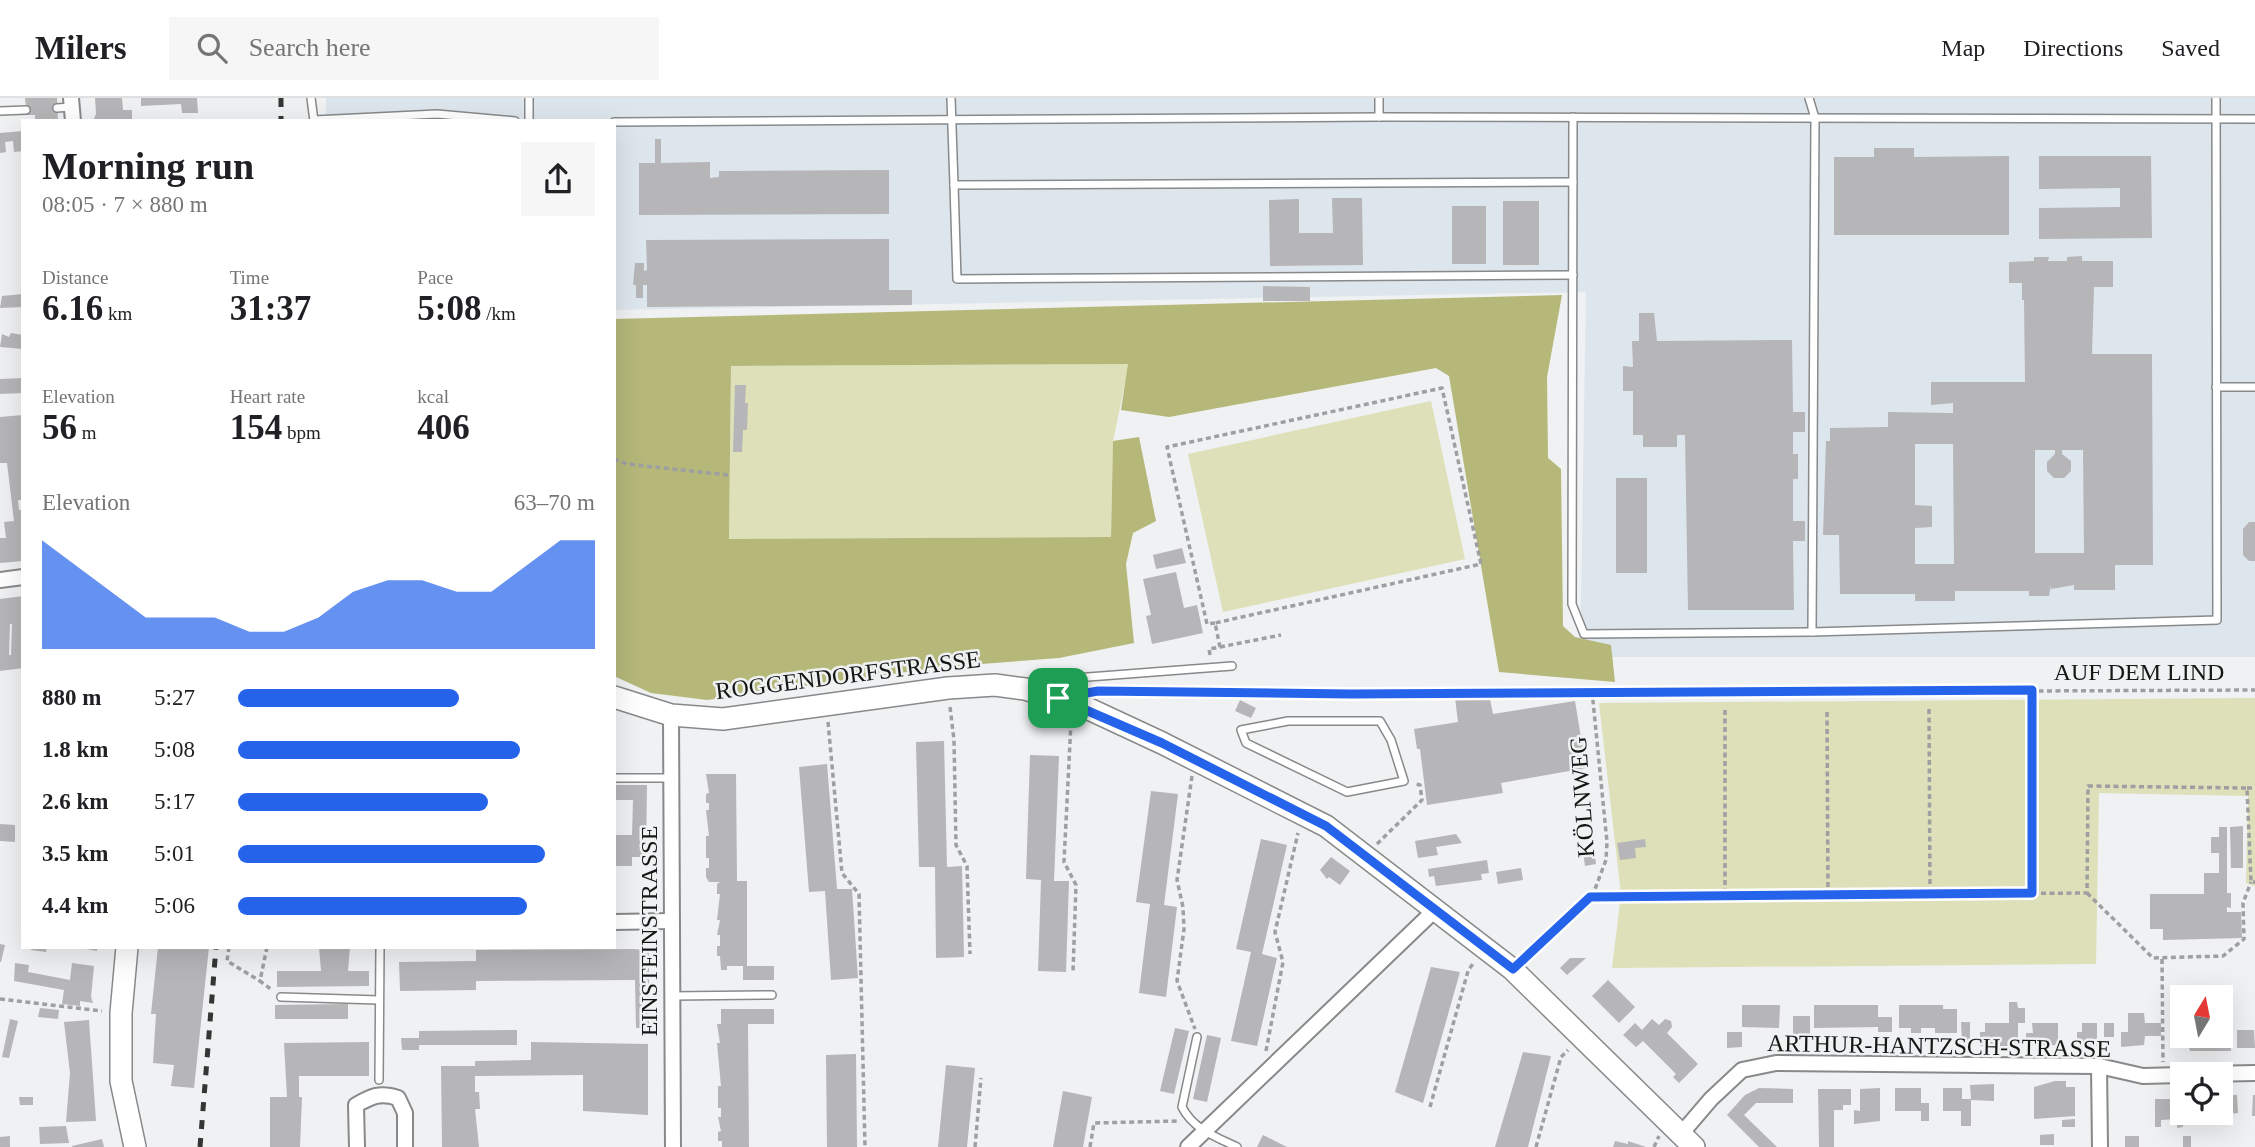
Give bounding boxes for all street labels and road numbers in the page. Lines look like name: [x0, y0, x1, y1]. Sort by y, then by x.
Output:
street label: ROGGENDORFSTRASSE: [714, 646, 982, 704]
street label: AUF DEM LIND: [2054, 659, 2224, 685]
street label: KÖLNWEG: [1565, 736, 1599, 858]
street label: EINSTEINSTRASSE: [636, 826, 662, 1036]
street label: ARTHUR-HANTZSCH-STRASSE: [1767, 1030, 2111, 1062]

